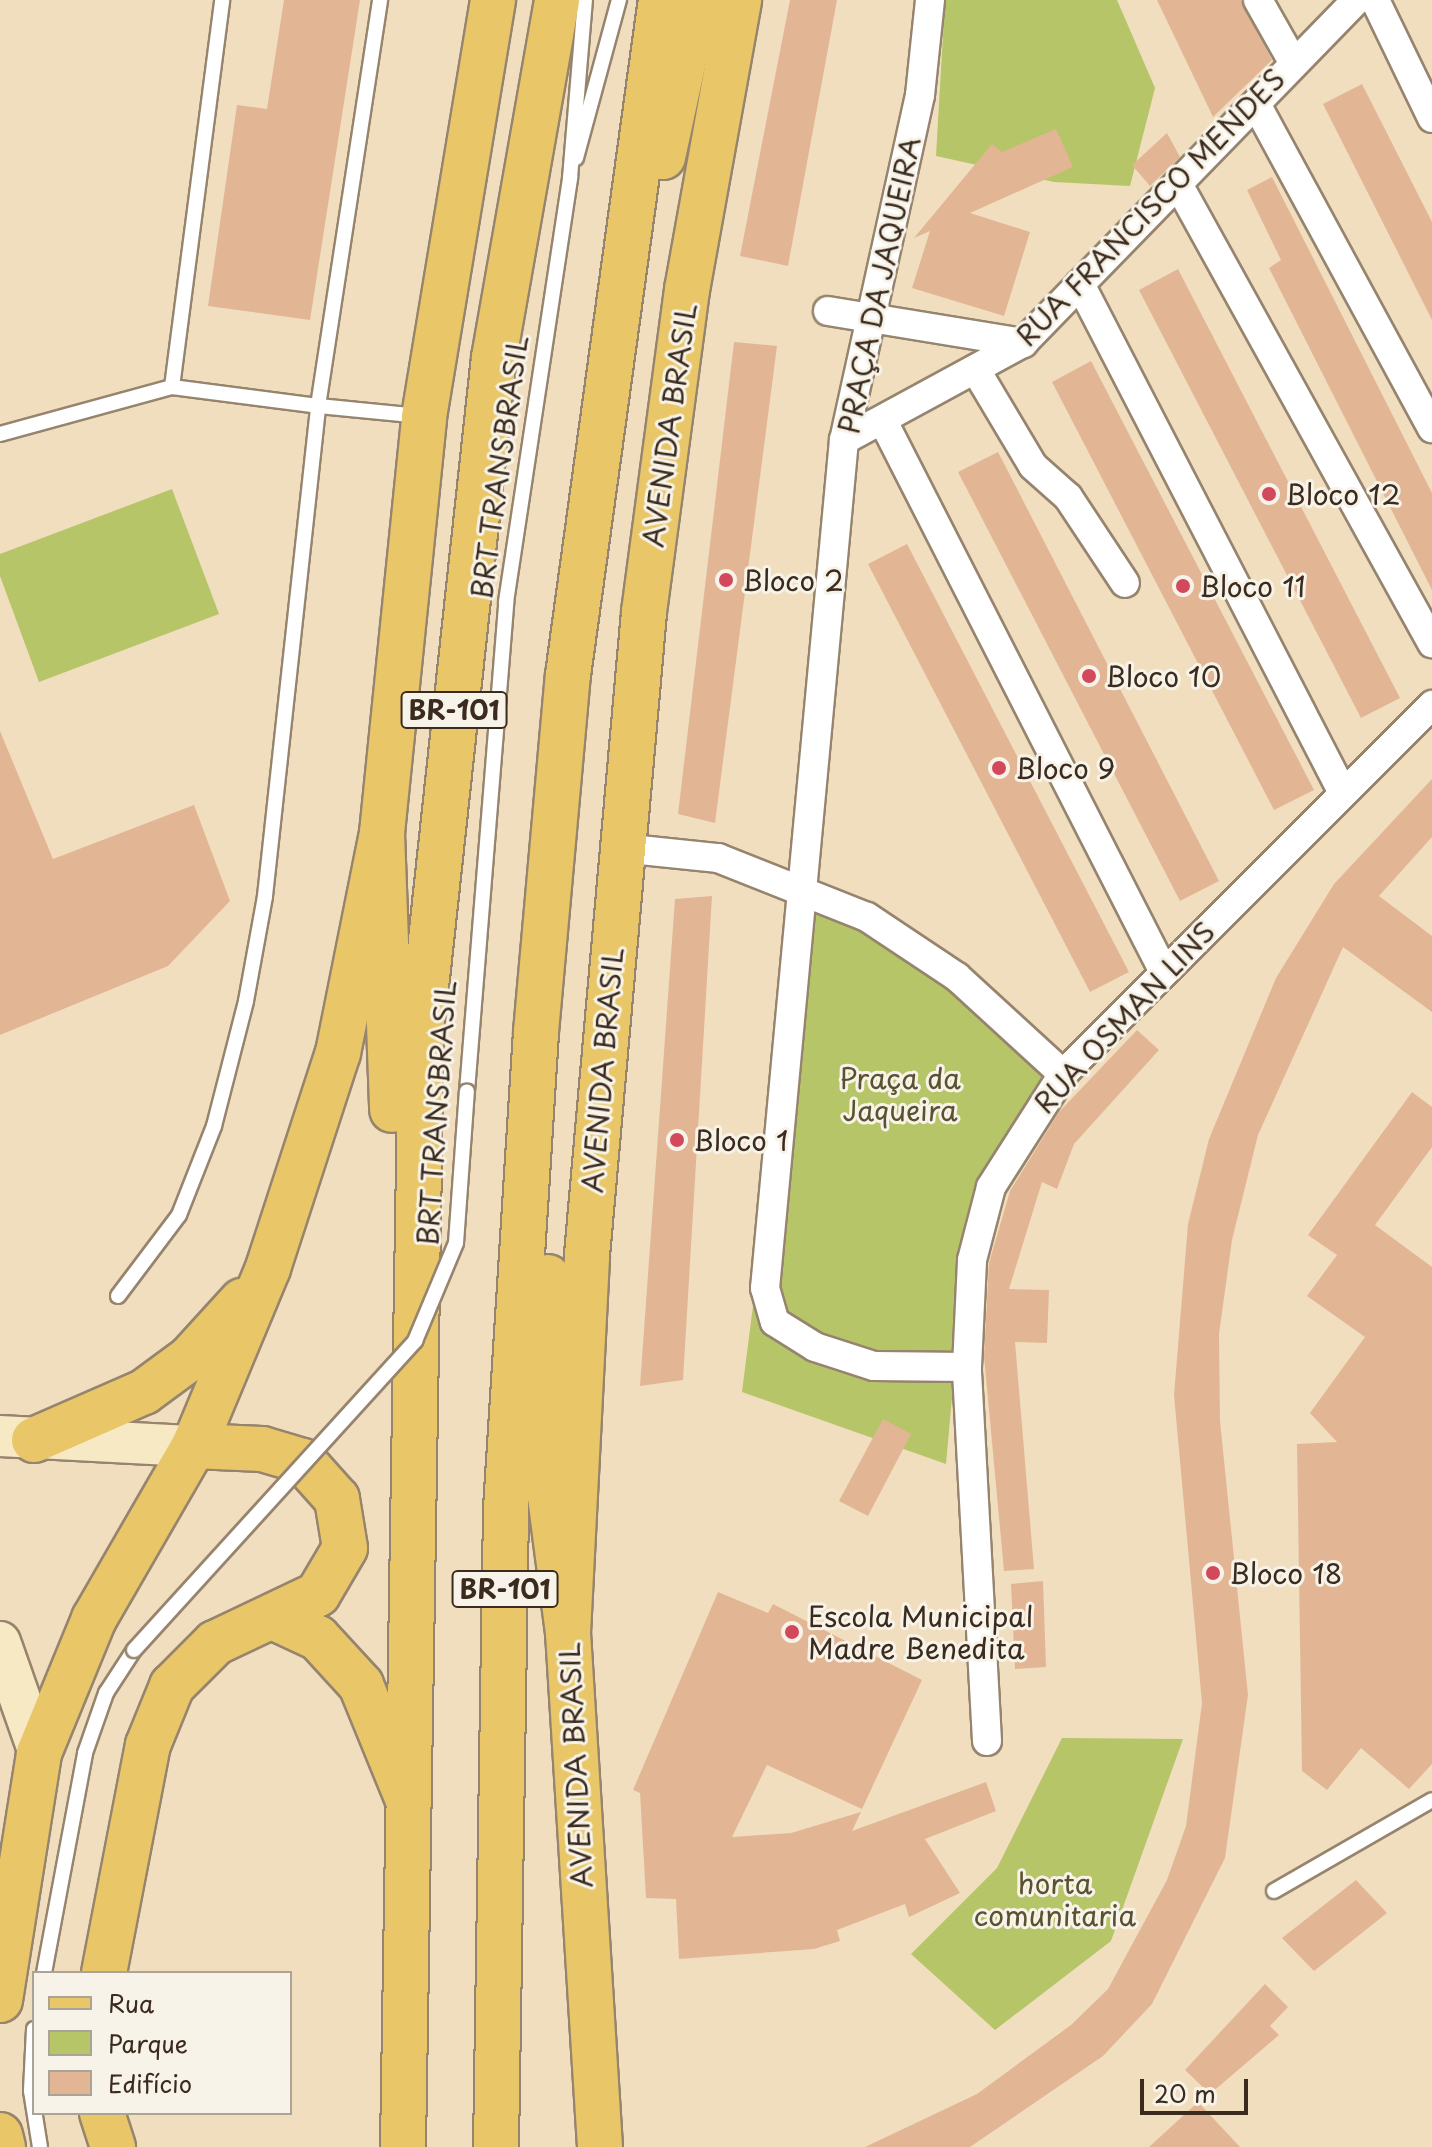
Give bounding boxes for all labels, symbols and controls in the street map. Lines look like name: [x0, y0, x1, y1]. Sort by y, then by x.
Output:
street label: RUA FRANCISCO MENDES: [1008, 61, 1292, 353]
street label: PRAÇA DA JAQUEIRA: [831, 131, 927, 439]
street label: AVENIDA BRASIL: [636, 303, 702, 547]
street label: BRT TRANSBRASIL: [464, 332, 534, 602]
place label: Bloco 12: [1285, 477, 1400, 511]
marker: Bloco 12: [1260, 485, 1278, 503]
place label: Bloco 2: [742, 563, 845, 597]
place label: Bloco 11: [1199, 569, 1305, 603]
marker: Bloco 2: [717, 571, 735, 589]
marker: Bloco 11: [1174, 577, 1192, 595]
place label: Bloco 10: [1105, 659, 1221, 693]
marker: Bloco 10: [1080, 667, 1098, 685]
road number: BR-101: [400, 688, 508, 732]
place label: Bloco 9: [1015, 751, 1114, 785]
marker: Bloco 9: [990, 759, 1008, 777]
street label: RUA OSMAN LINS: [1026, 914, 1222, 1120]
street label: AVENIDA BRASIL: [575, 948, 629, 1192]
street label: BRT TRANSBRASIL: [410, 978, 462, 1248]
park label: Praça da Jaqueira: [839, 1061, 961, 1127]
place label: Bloco 1: [693, 1123, 788, 1157]
marker: Bloco 1: [668, 1131, 686, 1149]
place label: Bloco 18: [1229, 1556, 1342, 1590]
marker: Bloco 18: [1204, 1564, 1222, 1582]
road number: BR-101: [451, 1567, 559, 1611]
place label: Escola Municipal Madre Benedita: [808, 1599, 1036, 1665]
marker: Escola Municipal Madre Benedita: [783, 1623, 801, 1641]
street label: AVENIDA BRASIL: [552, 1643, 598, 1887]
park label: horta comunitaria: [974, 1866, 1136, 1932]
legend: [32, 1971, 292, 2115]
text: Rua: [108, 1985, 154, 2021]
text: Parque: [108, 2025, 188, 2061]
scale bar: [1144, 2063, 1252, 2113]
text: Edifício: [108, 2065, 192, 2101]
text: 20 m: [1154, 2075, 1216, 2111]

